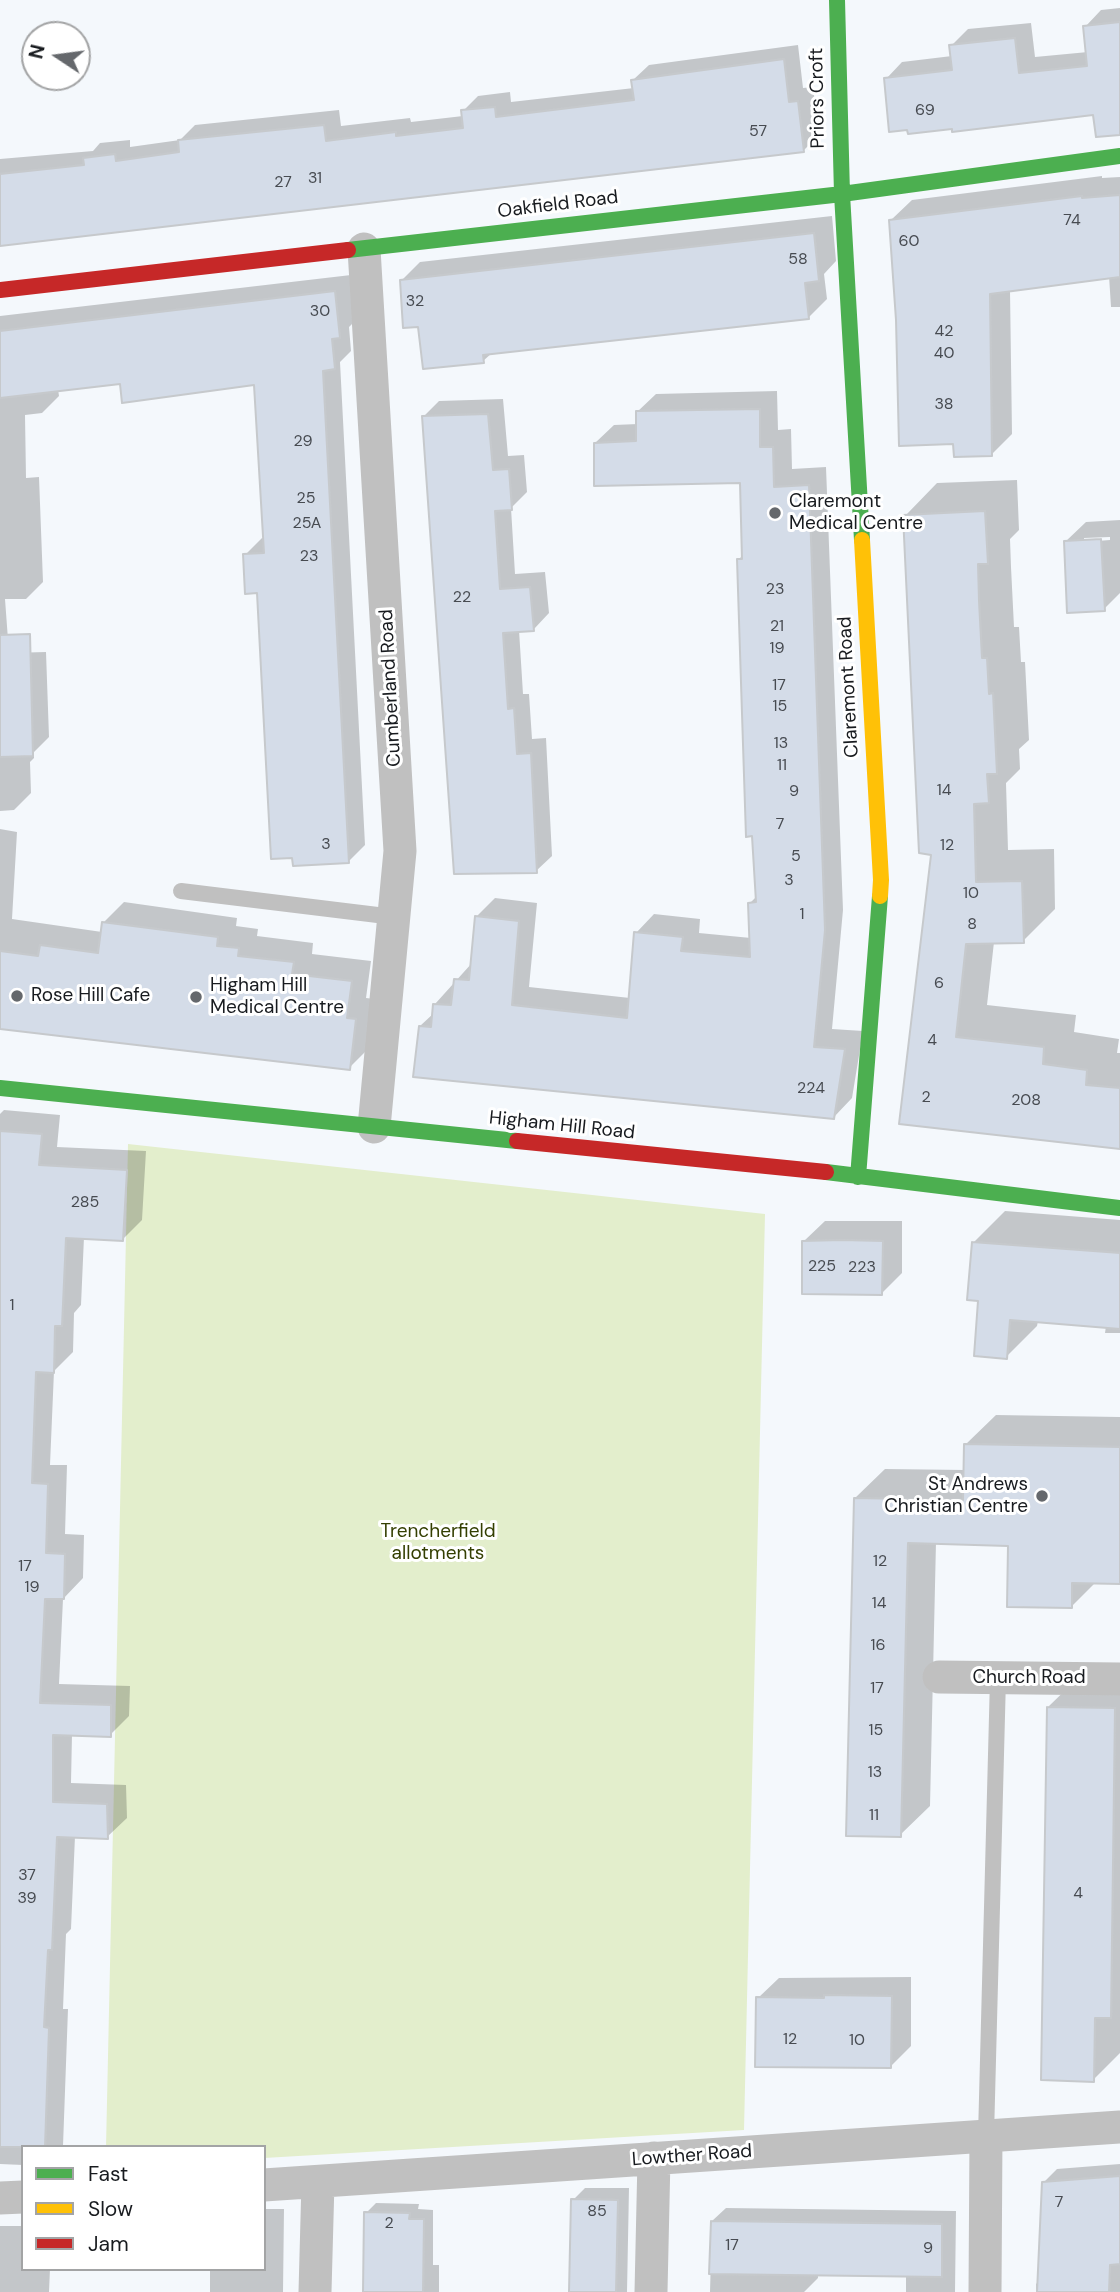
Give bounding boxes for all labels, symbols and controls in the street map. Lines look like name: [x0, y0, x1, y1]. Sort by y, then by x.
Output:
north arrow: [21, 21, 91, 91]
text: N: [23, 42, 51, 61]
street label: Priors Croft: [806, 47, 830, 149]
house number: 69: [915, 101, 935, 121]
house number: 57: [749, 122, 767, 142]
house number: 31: [308, 169, 322, 189]
house number: 27: [274, 173, 292, 193]
street label: Oakfield Road: [496, 186, 620, 224]
house number: 74: [1063, 211, 1081, 231]
house number: 60: [899, 232, 919, 252]
house number: 58: [788, 250, 808, 270]
house number: 32: [406, 292, 424, 312]
house number: 30: [310, 302, 330, 322]
house number: 42: [935, 322, 953, 342]
house number: 40: [934, 344, 954, 364]
house number: 38: [934, 395, 954, 415]
house number: 29: [293, 432, 313, 452]
house number: 25: [297, 489, 315, 509]
place label: Claremont Medical Centre: [789, 491, 923, 535]
marker: Claremont Medical Centre: [767, 505, 783, 521]
house number: 25A: [293, 514, 321, 534]
house number: 23: [300, 547, 318, 567]
house number: 23: [766, 580, 784, 600]
house number: 22: [453, 588, 471, 608]
street label: Cumberland Road: [375, 609, 407, 767]
street label: Claremont Road: [834, 616, 864, 758]
house number: 21: [770, 617, 784, 637]
house number: 19: [769, 639, 785, 659]
house number: 17: [772, 676, 786, 696]
house number: 15: [773, 697, 787, 717]
house number: 13: [774, 734, 788, 754]
house number: 11: [777, 756, 787, 776]
house number: 14: [937, 781, 951, 801]
house number: 9: [789, 782, 799, 802]
house number: 7: [776, 815, 784, 835]
house number: 3: [321, 835, 331, 855]
house number: 12: [940, 836, 954, 856]
house number: 5: [791, 847, 801, 867]
house number: 3: [784, 871, 794, 891]
house number: 10: [963, 884, 979, 904]
house number: 1: [800, 905, 804, 925]
house number: 8: [967, 915, 977, 935]
house number: 6: [934, 974, 944, 994]
place label: Higham Hill Medical Centre: [210, 975, 344, 1019]
place label: Rose Hill Cafe: [31, 985, 150, 1007]
marker: Rose Hill Cafe: [9, 988, 25, 1004]
marker: Higham Hill Medical Centre: [188, 989, 204, 1005]
house number: 4: [927, 1031, 937, 1051]
house number: 224: [797, 1079, 825, 1099]
house number: 2: [921, 1088, 931, 1108]
house number: 208: [1011, 1091, 1041, 1111]
street label: Higham Hill Road: [488, 1107, 636, 1145]
house number: 285: [71, 1193, 99, 1213]
house number: 225: [808, 1257, 836, 1277]
house number: 223: [848, 1258, 876, 1278]
house number: 1: [10, 1296, 14, 1316]
place label: St Andrews Christian Centre: [884, 1474, 1028, 1518]
marker: St Andrews Christian Centre: [1034, 1488, 1050, 1504]
park label: Trencherfield allotments: [380, 1521, 496, 1565]
house number: 12: [873, 1552, 887, 1572]
house number: 17: [18, 1557, 32, 1577]
house number: 19: [24, 1578, 40, 1598]
house number: 14: [872, 1594, 886, 1614]
house number: 16: [870, 1636, 886, 1656]
street label: Church Road: [972, 1667, 1086, 1689]
house number: 17: [870, 1679, 884, 1699]
house number: 15: [869, 1721, 883, 1741]
house number: 13: [868, 1763, 882, 1783]
house number: 11: [869, 1806, 879, 1826]
house number: 37: [18, 1866, 36, 1886]
house number: 4: [1073, 1884, 1083, 1904]
house number: 39: [17, 1889, 37, 1909]
house number: 12: [783, 2030, 797, 2050]
house number: 10: [849, 2031, 865, 2051]
street label: Lowther Road: [631, 2140, 753, 2172]
legend: [21, 2145, 266, 2271]
text: Fast: [88, 2160, 128, 2188]
house number: 7: [1055, 2193, 1063, 2213]
text: Slow: [88, 2195, 133, 2223]
house number: 85: [587, 2202, 607, 2222]
house number: 2: [384, 2214, 394, 2234]
text: Jam: [88, 2230, 129, 2258]
house number: 17: [725, 2236, 739, 2256]
house number: 9: [923, 2239, 933, 2259]

